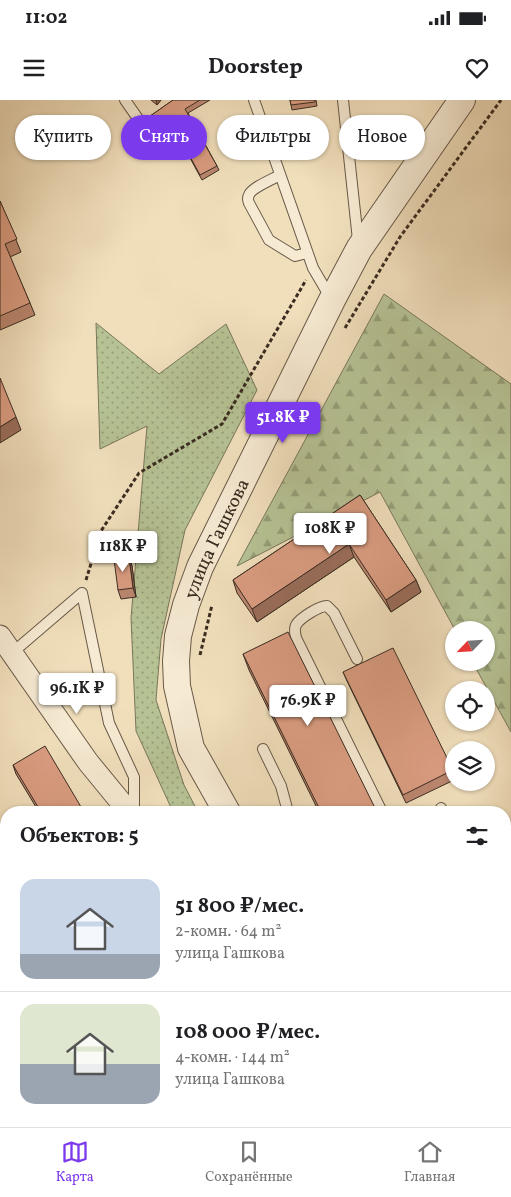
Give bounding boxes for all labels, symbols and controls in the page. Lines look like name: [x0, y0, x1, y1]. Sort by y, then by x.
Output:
text: 11:02: [25, 5, 67, 31]
text: Doorstep: [208, 52, 303, 83]
icon: menu: [20, 54, 48, 82]
icon: heart: [463, 54, 491, 82]
chip: Купить: [15, 115, 111, 160]
chip: Снять: [121, 115, 207, 160]
chip: Фильтры: [217, 115, 329, 160]
chip: Новое: [339, 115, 425, 160]
pin: 51.8K ₽: [237, 402, 329, 444]
text: 51.8K ₽: [256, 407, 310, 429]
street label: улица Гашкова: [178, 475, 257, 603]
pin: 108K ₽: [289, 512, 371, 555]
text: 108K ₽: [305, 518, 355, 540]
pin: 118K ₽: [82, 530, 164, 573]
text: 118K ₽: [99, 536, 147, 558]
north arrow: [445, 621, 495, 671]
map controls: [445, 621, 495, 791]
pin: 96.1K ₽: [31, 672, 123, 715]
text: 96.1K ₽: [50, 678, 104, 700]
button: locate: [445, 681, 495, 731]
pin: 76.9K ₽: [262, 684, 354, 727]
text: 76.9K ₽: [280, 690, 336, 712]
button: layers: [445, 741, 495, 791]
text: Объектов: 5: [20, 822, 139, 851]
icon: filters: [463, 822, 491, 850]
text: 51 800 ₽/мес.: [175, 892, 304, 921]
icon: home: [60, 899, 120, 959]
text: 2-комн. · 64 m²: [175, 921, 281, 943]
text: улица Гашкова: [175, 943, 285, 965]
text: 108 000 ₽/мес.: [175, 1018, 320, 1047]
icon: home: [60, 1024, 120, 1084]
text: 4-комн. · 144 m²: [175, 1047, 290, 1069]
text: улица Гашкова: [175, 1069, 285, 1091]
tab: Карта: [56, 1138, 94, 1187]
tab: Сохранённые: [205, 1138, 293, 1187]
tab: Главная: [404, 1138, 455, 1187]

